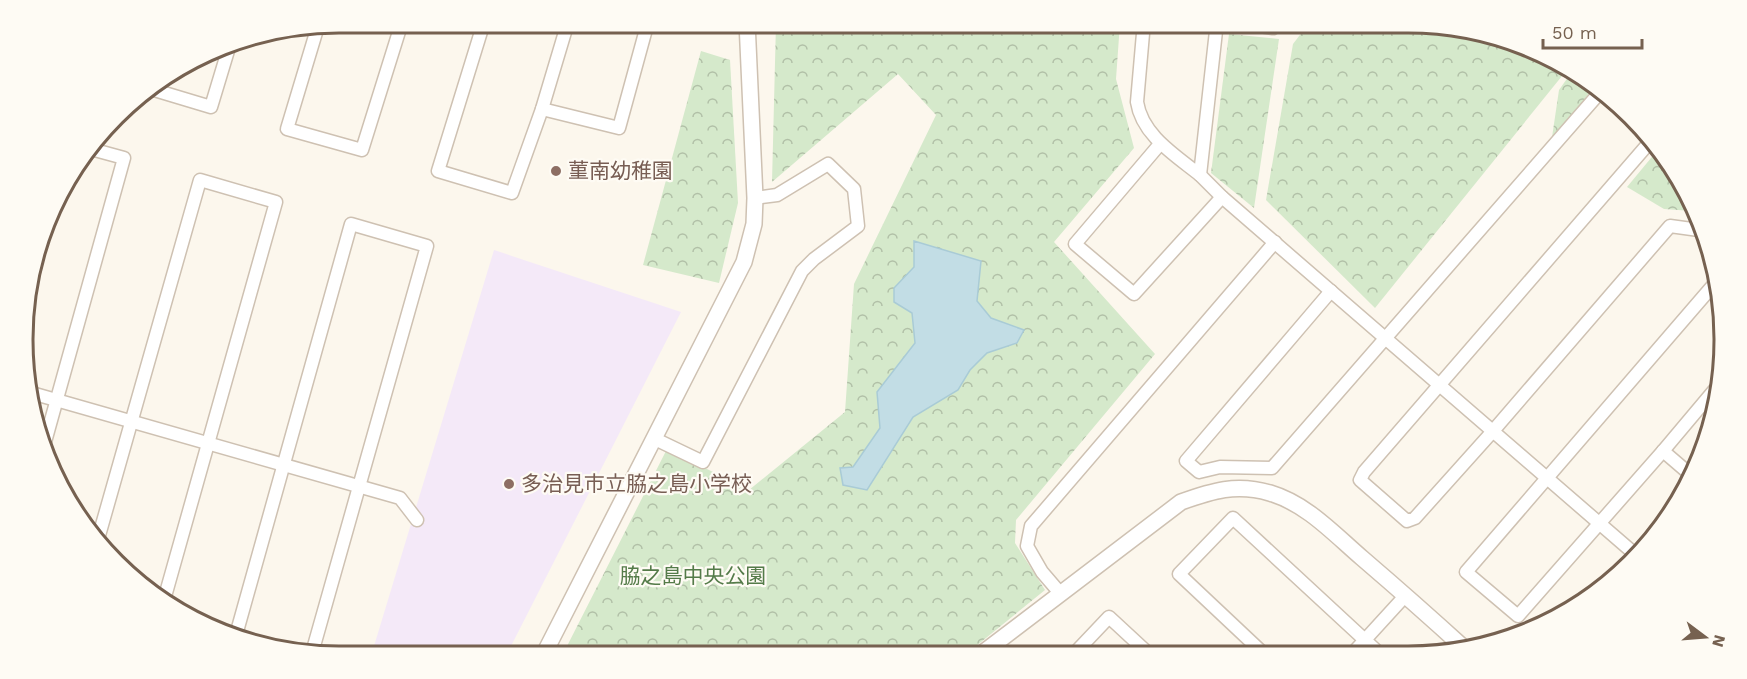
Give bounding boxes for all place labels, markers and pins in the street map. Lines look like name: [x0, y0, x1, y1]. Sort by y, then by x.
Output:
place label: 菫南幼稚園: [568, 158, 673, 183]
marker: 菫南幼稚園: [549, 164, 563, 178]
place label: 多治見市立脇之島小学校: [521, 471, 752, 496]
marker: 多治見市立脇之島小学校: [502, 477, 516, 491]

